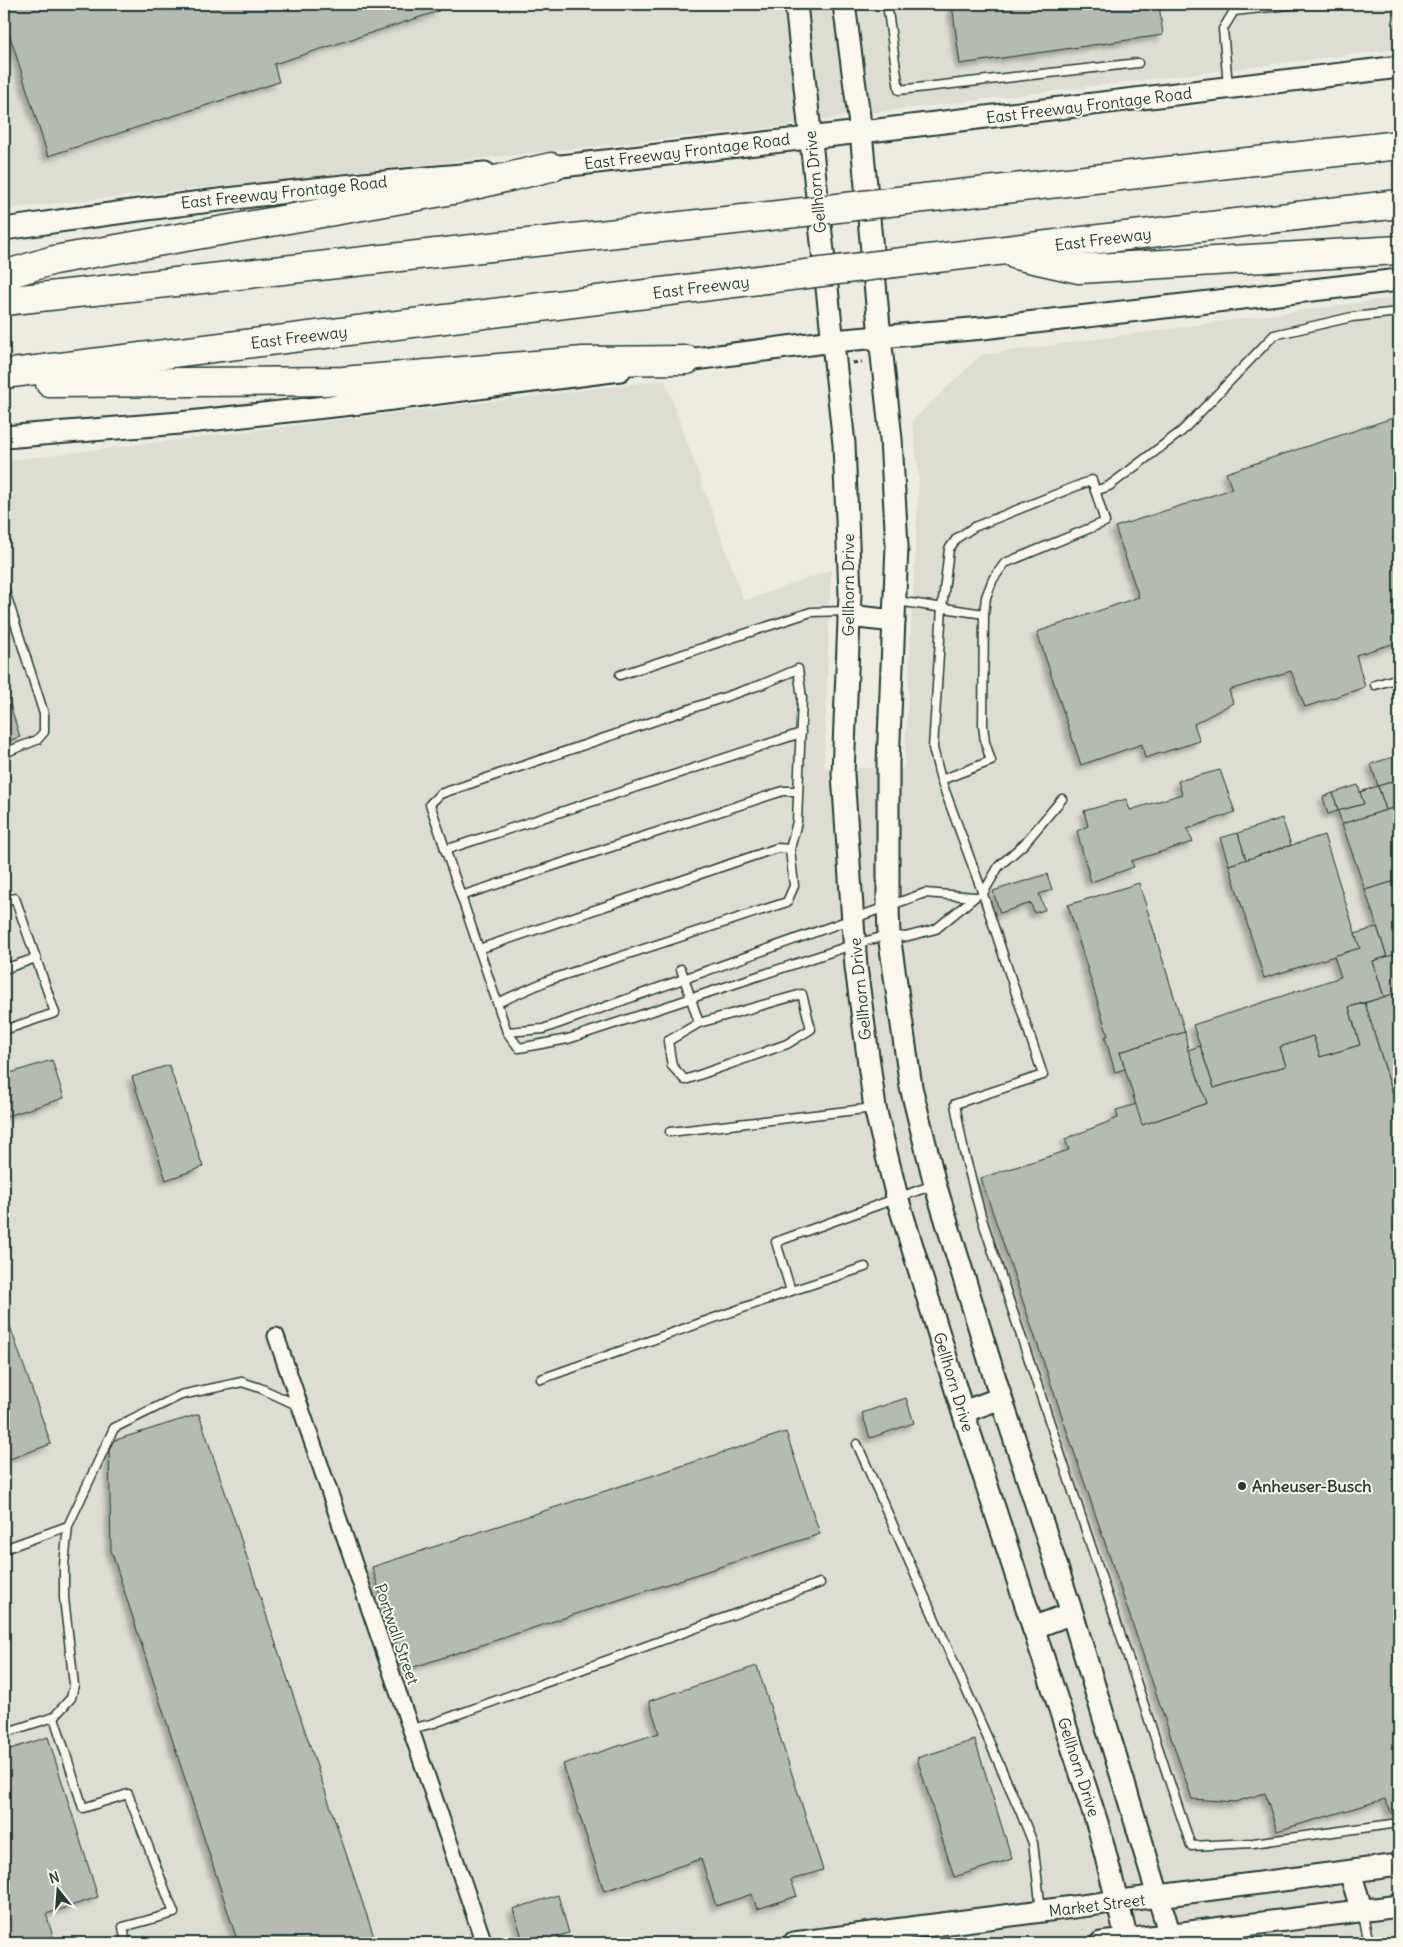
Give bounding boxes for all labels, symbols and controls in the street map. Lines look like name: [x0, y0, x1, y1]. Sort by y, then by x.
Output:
street label: East Freeway Frontage Road: [985, 82, 1193, 128]
street label: East Freeway Frontage Road: [583, 128, 791, 174]
street label: Gellhorn Drive: [800, 130, 830, 234]
street label: East Freeway Frontage Road: [180, 171, 388, 213]
street label: East Freeway: [1054, 223, 1152, 255]
street label: East Freeway: [652, 271, 750, 303]
street label: East Freeway: [250, 321, 348, 353]
street label: Gellhorn Drive: [838, 533, 858, 637]
street label: Gellhorn Drive: [845, 937, 875, 1041]
street label: Gellhorn Drive: [929, 1330, 979, 1434]
place label: Anheuser-Busch: [1252, 1476, 1372, 1496]
marker: Anheuser-Busch: [1236, 1480, 1248, 1492]
street label: Portwall Street: [370, 1581, 424, 1688]
street label: Gellhorn Drive: [1054, 1715, 1104, 1819]
north arrow: [32, 1864, 82, 1914]
text: N: [47, 1868, 61, 1888]
street label: Market Street: [1048, 1889, 1147, 1921]

